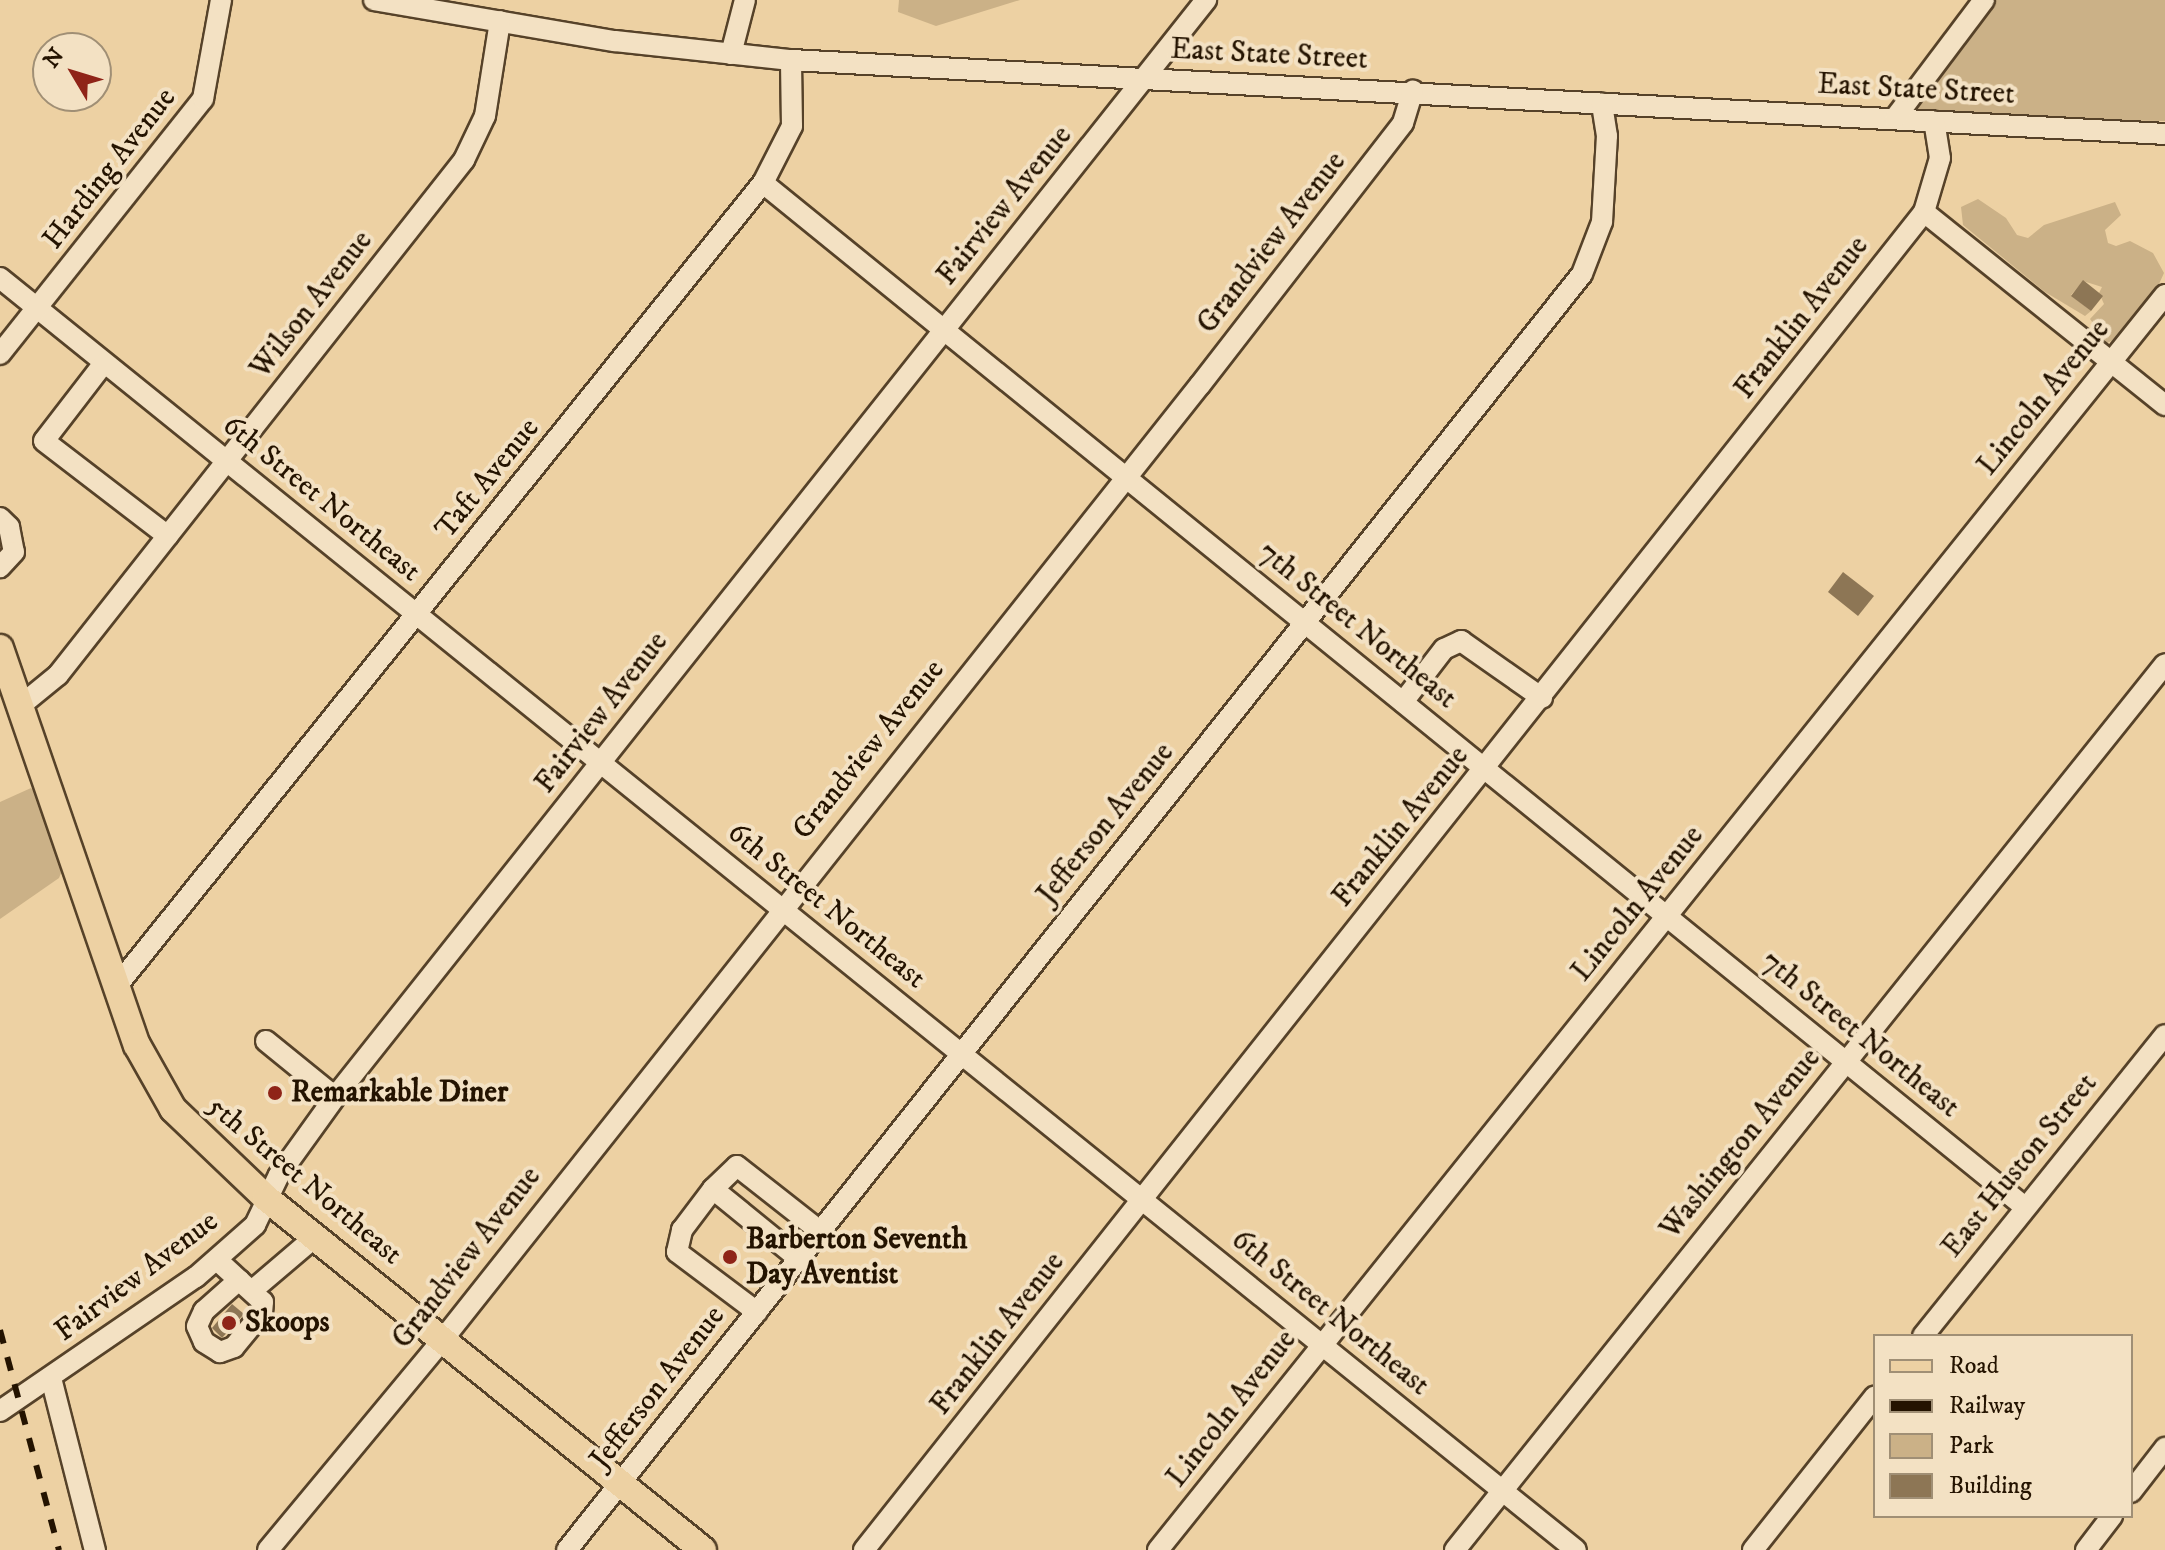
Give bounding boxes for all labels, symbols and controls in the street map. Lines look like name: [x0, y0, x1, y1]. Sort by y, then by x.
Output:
north arrow: [32, 32, 112, 112]
street label: East State Street: [1169, 32, 1369, 78]
text: N: [38, 43, 70, 74]
street label: East State Street: [1816, 67, 2016, 113]
street label: Harding Avenue: [36, 81, 184, 257]
street label: Fairview Avenue: [930, 119, 1080, 293]
street label: Grandview Avenue: [1190, 145, 1354, 341]
street label: Wilson Avenue: [243, 224, 381, 386]
street label: Franklin Avenue: [1727, 229, 1877, 407]
street label: Lincoln Avenue: [1970, 313, 2118, 483]
street label: 6th Street Northeast: [215, 408, 427, 590]
street label: Taft Avenue: [428, 411, 548, 547]
street label: 7th Street Northeast: [1251, 535, 1463, 717]
street label: Fairview Avenue: [528, 625, 676, 801]
street label: Grandview Avenue: [786, 653, 952, 847]
street label: Jefferson Avenue: [1030, 736, 1182, 912]
street label: Franklin Avenue: [1325, 739, 1477, 915]
street label: 6th Street Northeast: [720, 815, 932, 997]
street label: Lincoln Avenue: [1564, 819, 1712, 989]
street label: 7th Street Northeast: [1754, 944, 1966, 1126]
street label: Washington Avenue: [1653, 1041, 1829, 1247]
street label: East Huston Street: [1935, 1067, 2105, 1265]
place label: Remarkable Diner: [291, 1075, 508, 1111]
marker: Remarkable Diner: [266, 1084, 284, 1102]
street label: 5th Street Northeast: [199, 1089, 409, 1273]
street label: Grandview Avenue: [385, 1160, 549, 1356]
street label: Fairview Avenue: [48, 1204, 226, 1350]
place label: Barberton Seventh Day Aventist: [746, 1222, 967, 1292]
street label: 6th Street Northeast: [1224, 1222, 1436, 1404]
street label: Franklin Avenue: [923, 1245, 1073, 1423]
marker: Barberton Seventh Day Aventist: [721, 1248, 739, 1266]
street label: Jefferson Avenue: [583, 1299, 733, 1477]
place label: Skoops: [245, 1305, 330, 1341]
marker: Skoops: [220, 1314, 238, 1332]
street label: Lincoln Avenue: [1159, 1323, 1305, 1495]
legend: [1873, 1334, 2133, 1518]
text: Road: [1949, 1351, 1999, 1381]
text: Railway: [1949, 1391, 2025, 1421]
text: Park: [1949, 1431, 1994, 1461]
text: Building: [1949, 1471, 2032, 1501]

